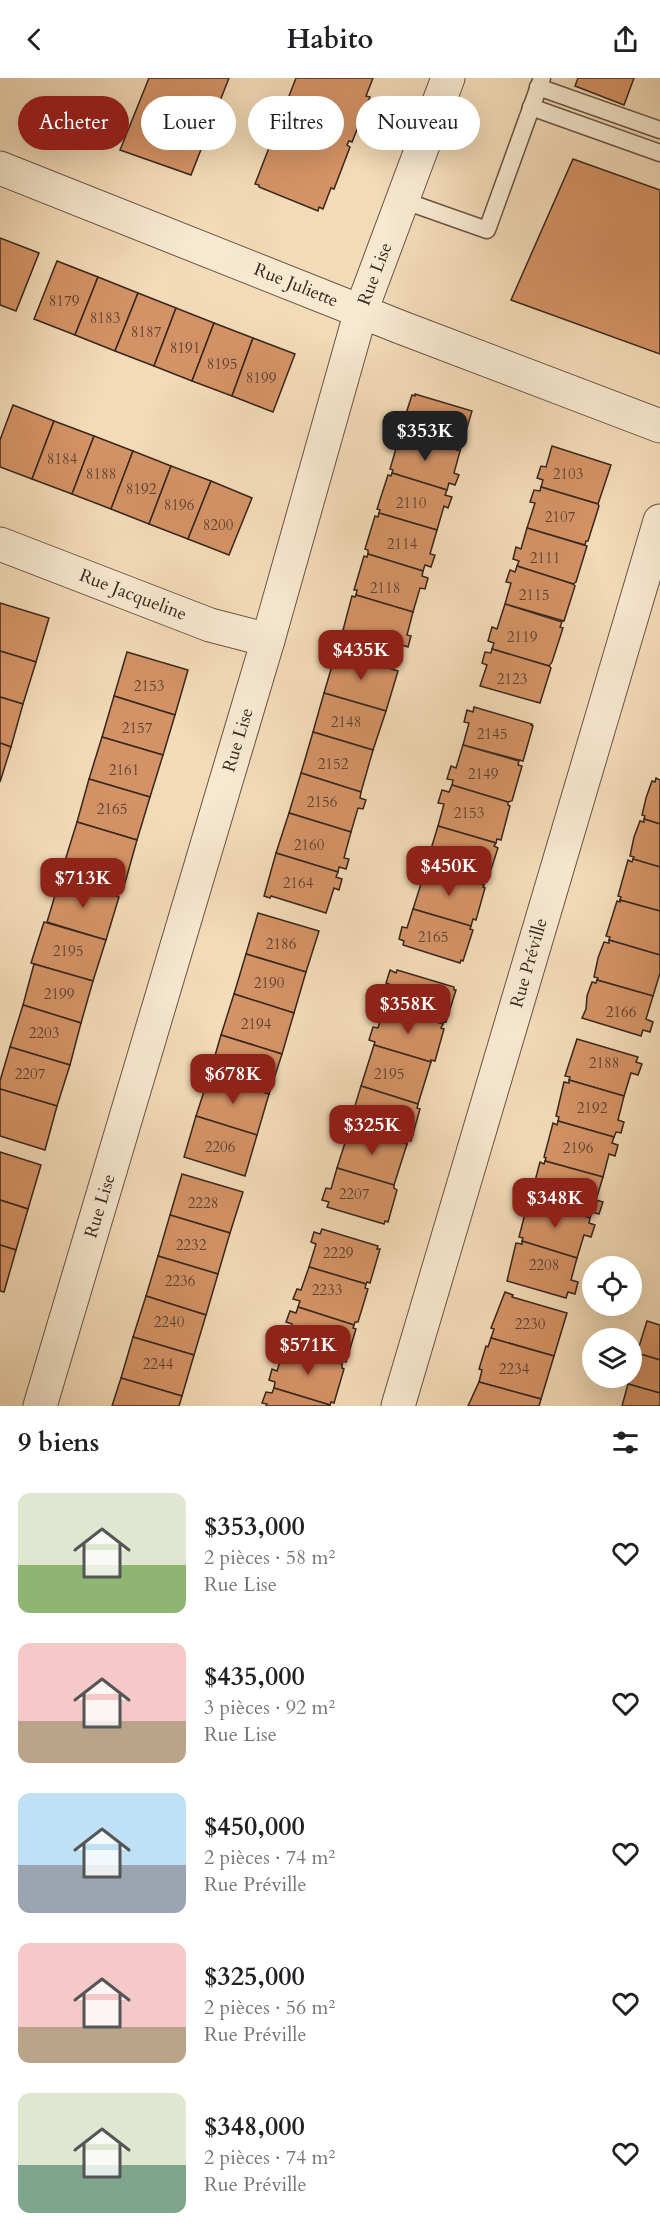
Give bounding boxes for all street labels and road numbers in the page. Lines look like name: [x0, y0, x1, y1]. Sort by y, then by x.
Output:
street label: Rue Lise: [352, 239, 398, 309]
street label: Rue Juliette: [250, 257, 342, 313]
street label: Rue Jacqueline: [76, 563, 190, 627]
street label: Rue Lise: [216, 705, 260, 775]
street label: Rue Préville: [504, 915, 554, 1011]
street label: Rue Lise: [78, 1171, 122, 1241]

